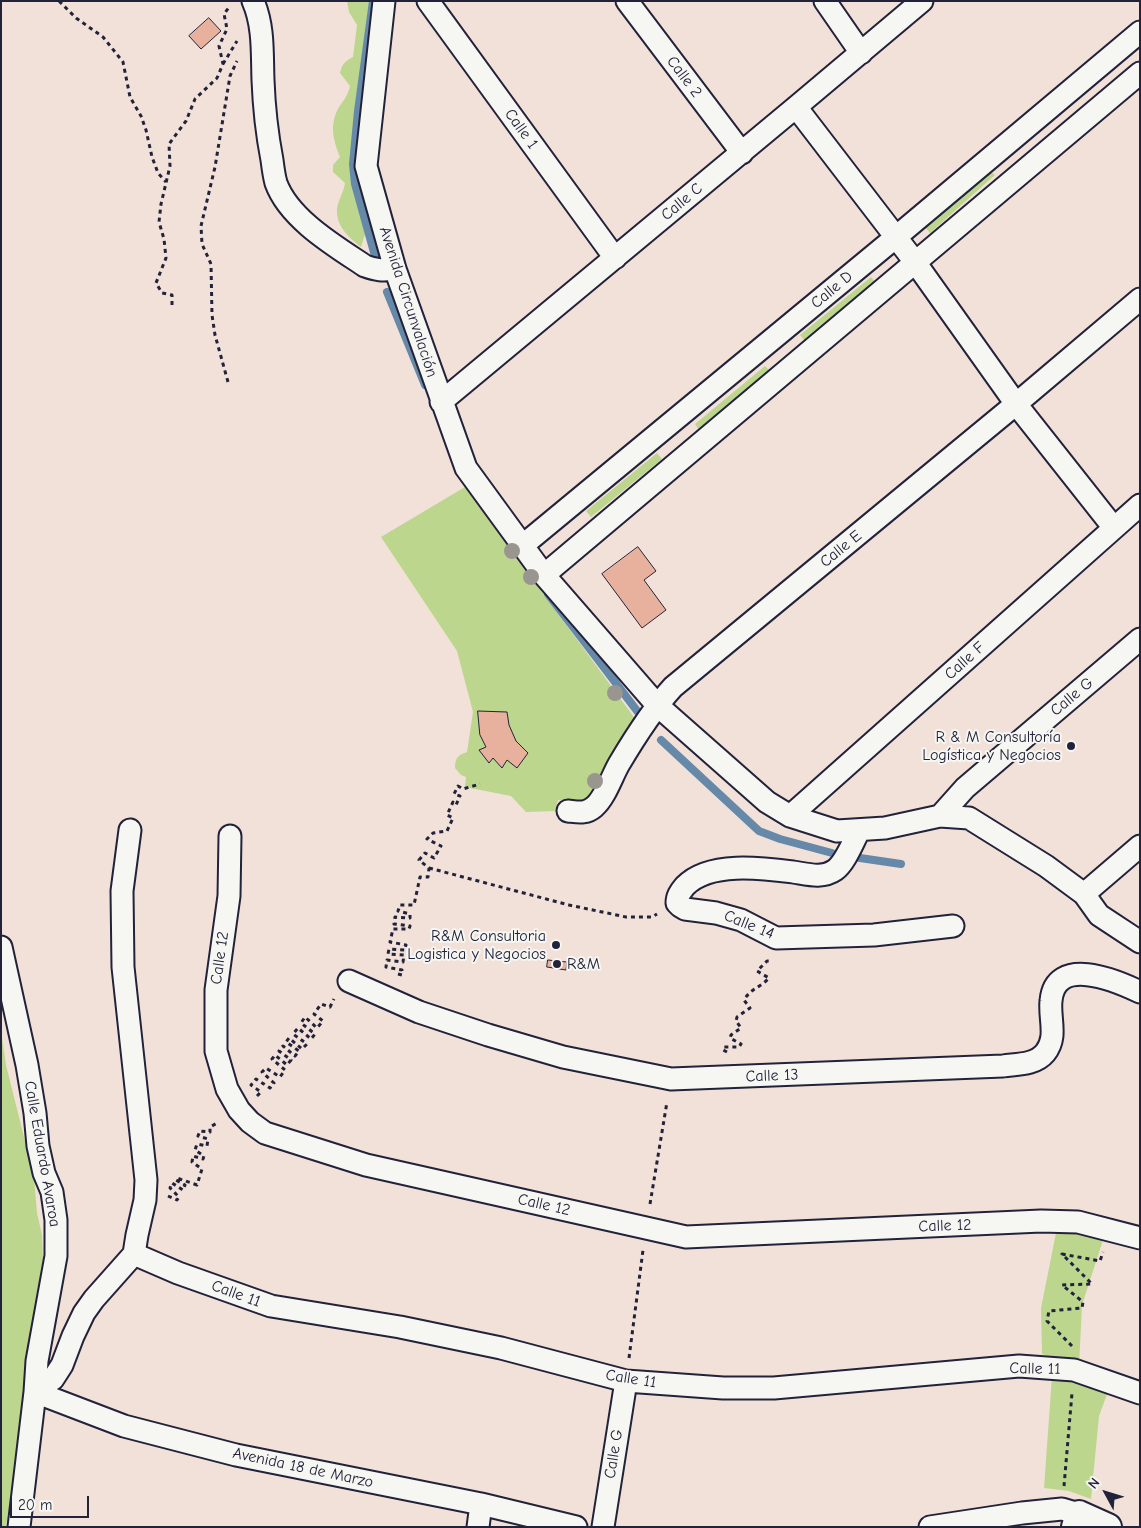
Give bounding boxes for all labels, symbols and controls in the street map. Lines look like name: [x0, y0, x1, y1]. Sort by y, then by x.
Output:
street label: Calle 2: [662, 53, 706, 101]
street label: Calle 1: [500, 105, 542, 153]
street label: Calle C: [657, 179, 707, 225]
street label: Avenida Circunvalación: [375, 224, 441, 380]
street label: Calle D: [807, 267, 857, 313]
street label: Calle E: [816, 526, 866, 572]
street label: Calle F: [941, 638, 989, 684]
street label: Calle G: [1047, 674, 1097, 720]
place label: R & M Consultoría Logística y Negocios: [922, 727, 1061, 765]
marker: R & M Consultoría Logística y Negocios: [1065, 740, 1077, 752]
street label: Calle 14: [721, 906, 777, 944]
place label: R&M Consultoria Logistica y Negocios: [407, 926, 546, 964]
street label: Calle 12: [207, 930, 233, 986]
marker: R&M Consultoria Logistica y Negocios: [550, 939, 562, 951]
place label: R&M: [567, 954, 600, 974]
marker: R&M: [551, 958, 563, 970]
street label: Calle 13: [745, 1065, 799, 1087]
street label: Calle Eduardo Avaroa: [20, 1080, 64, 1228]
street label: Calle 12: [516, 1190, 572, 1220]
street label: Calle 12: [918, 1215, 972, 1237]
street label: Calle 11: [209, 1276, 263, 1312]
street label: Calle 11: [1009, 1359, 1061, 1379]
street label: Calle 11: [604, 1366, 658, 1392]
street label: Calle G: [601, 1428, 627, 1480]
street label: Avenida 18 de Marzo: [231, 1444, 375, 1492]
north arrow: [1081, 1468, 1131, 1518]
text: N: [1084, 1474, 1103, 1492]
scale bar: [12, 1486, 91, 1518]
text: 20 m: [18, 1496, 52, 1514]

